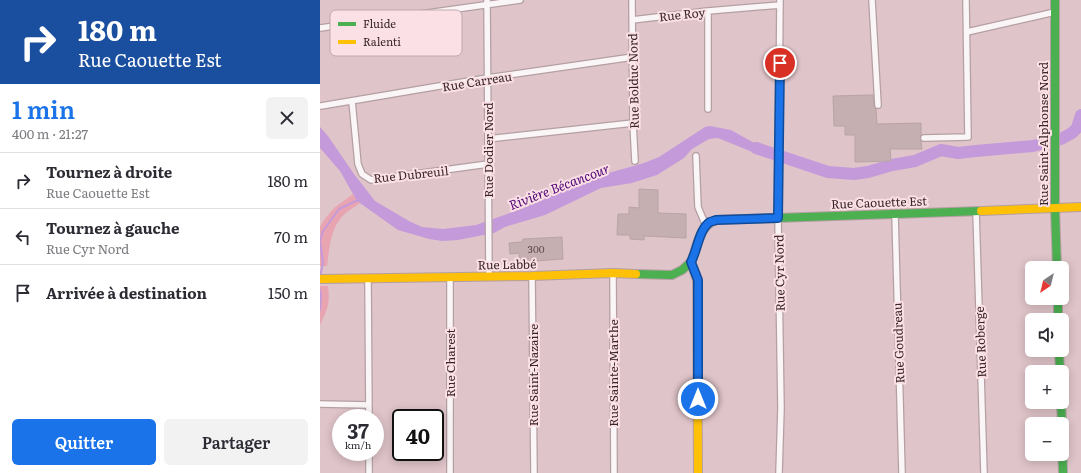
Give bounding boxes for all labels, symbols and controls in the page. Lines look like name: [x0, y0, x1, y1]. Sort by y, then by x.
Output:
street label: Rue Roy: [658, 3, 706, 25]
text: 180 m: [78, 8, 157, 50]
legend: [330, 10, 462, 56]
text: Fluide: [363, 15, 396, 31]
icon: right: [12, 16, 64, 68]
street label: Rue Bolduc Nord: [623, 32, 643, 129]
text: Ralenti: [363, 33, 401, 49]
text: Rue Caouette Est: [78, 46, 222, 73]
pin: [763, 46, 797, 80]
icon: arrive: [769, 52, 791, 74]
street label: Rue Saint-Alphonse Nord: [1034, 61, 1052, 206]
street label: Rue Carreau: [441, 67, 513, 95]
text: 1 min: [12, 91, 75, 126]
button: close: [266, 97, 308, 139]
street label: Rue Dodier Nord: [479, 102, 497, 198]
text: 400 m · 21:27: [12, 124, 88, 143]
water label: Rivière Bécancour: [506, 158, 612, 214]
text: Tournez à droite: [46, 160, 172, 183]
street label: Rue Dubreuil: [373, 161, 449, 187]
text: 180 m: [267, 169, 308, 192]
icon: right: [12, 170, 34, 192]
text: Rue Caouette Est: [46, 183, 150, 202]
street label: Rue Caouette Est: [831, 191, 927, 213]
text: Tournez à gauche: [46, 216, 179, 239]
text: 70 m: [274, 225, 308, 248]
icon: left: [12, 226, 34, 248]
street label: Rue Cyr Nord: [769, 234, 789, 312]
text: Rue Cyr Nord: [46, 239, 129, 258]
house number: 300: [528, 241, 545, 256]
street label: Rue Labbé: [478, 254, 536, 274]
north arrow: [1025, 261, 1069, 305]
map controls: [1025, 261, 1069, 461]
text: Arrivée à destination: [46, 281, 207, 304]
text: 150 m: [268, 281, 308, 304]
icon: arrive: [12, 282, 34, 304]
street label: Rue Goudreau: [888, 302, 908, 384]
street label: Rue Roberge: [970, 306, 990, 378]
button: sound: [1025, 313, 1069, 357]
street label: Rue Sainte-Marthe: [604, 319, 622, 427]
street label: Rue Saint-Nazaire: [524, 324, 542, 426]
street label: Rue Charest: [441, 328, 459, 397]
button: +: [1025, 365, 1069, 409]
position arrow: [677, 378, 719, 420]
speed limit sign: 40: [392, 409, 444, 461]
text: 37: [347, 415, 369, 445]
button: −: [1025, 417, 1069, 461]
button: Quitter: [12, 419, 156, 465]
button: Partager: [164, 419, 308, 465]
text: km/h: [345, 437, 371, 452]

